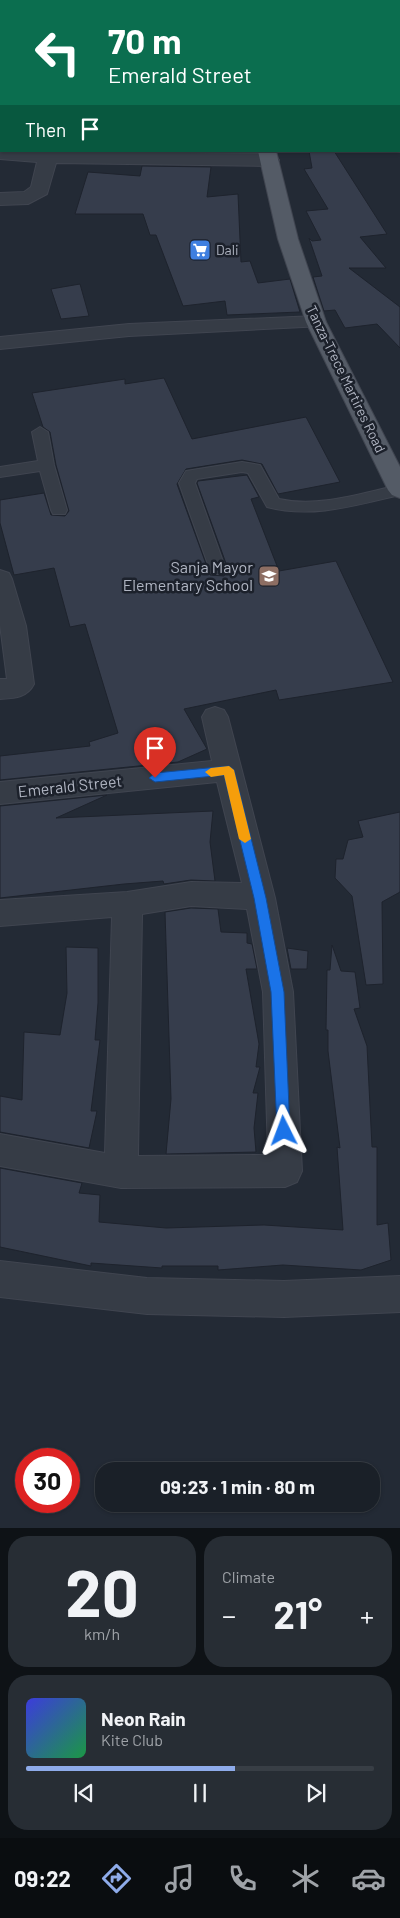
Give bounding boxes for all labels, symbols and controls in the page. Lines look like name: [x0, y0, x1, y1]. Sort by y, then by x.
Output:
text: 70 m: [108, 19, 182, 61]
icon: left: [25, 20, 90, 85]
text: Emerald Street: [108, 61, 252, 87]
icon: arrive: [76, 115, 104, 143]
text: Then: [25, 118, 66, 141]
supermarket icon: Dali: [188, 238, 212, 262]
place label: Dali: [216, 241, 239, 258]
street label: Tanza-Trece Martires Road: [303, 302, 390, 455]
place label: Sanja Mayor Elementary School: [123, 557, 253, 594]
school or university icon: Sanja Mayor Elementary School: [257, 564, 281, 588]
pin: [134, 727, 176, 778]
icon: arrive: [141, 734, 169, 762]
street label: Emerald Street: [17, 771, 123, 800]
position arrow: [257, 1104, 309, 1156]
speed limit sign: 30: [15, 1448, 80, 1513]
text: 09:23 · 1 min · 80 m: [160, 1475, 315, 1498]
text: 20: [65, 1552, 139, 1630]
text: Climate: [222, 1567, 275, 1586]
text: 21°: [274, 1591, 322, 1637]
text: −: [222, 1598, 236, 1632]
text: +: [360, 1598, 374, 1632]
text: km/h: [84, 1624, 120, 1643]
text: Neon Rain: [101, 1707, 186, 1730]
text: Kite Club: [101, 1730, 163, 1749]
icon: previous: [70, 1779, 98, 1807]
icon: pause: [186, 1779, 214, 1807]
icon: next: [302, 1779, 330, 1807]
icon: directions: [99, 1861, 134, 1896]
icon: music: [162, 1861, 197, 1896]
icon: phone: [225, 1861, 260, 1896]
icon: climate: [288, 1861, 323, 1896]
icon: car: [351, 1861, 386, 1896]
text: 09:22: [14, 1865, 71, 1891]

